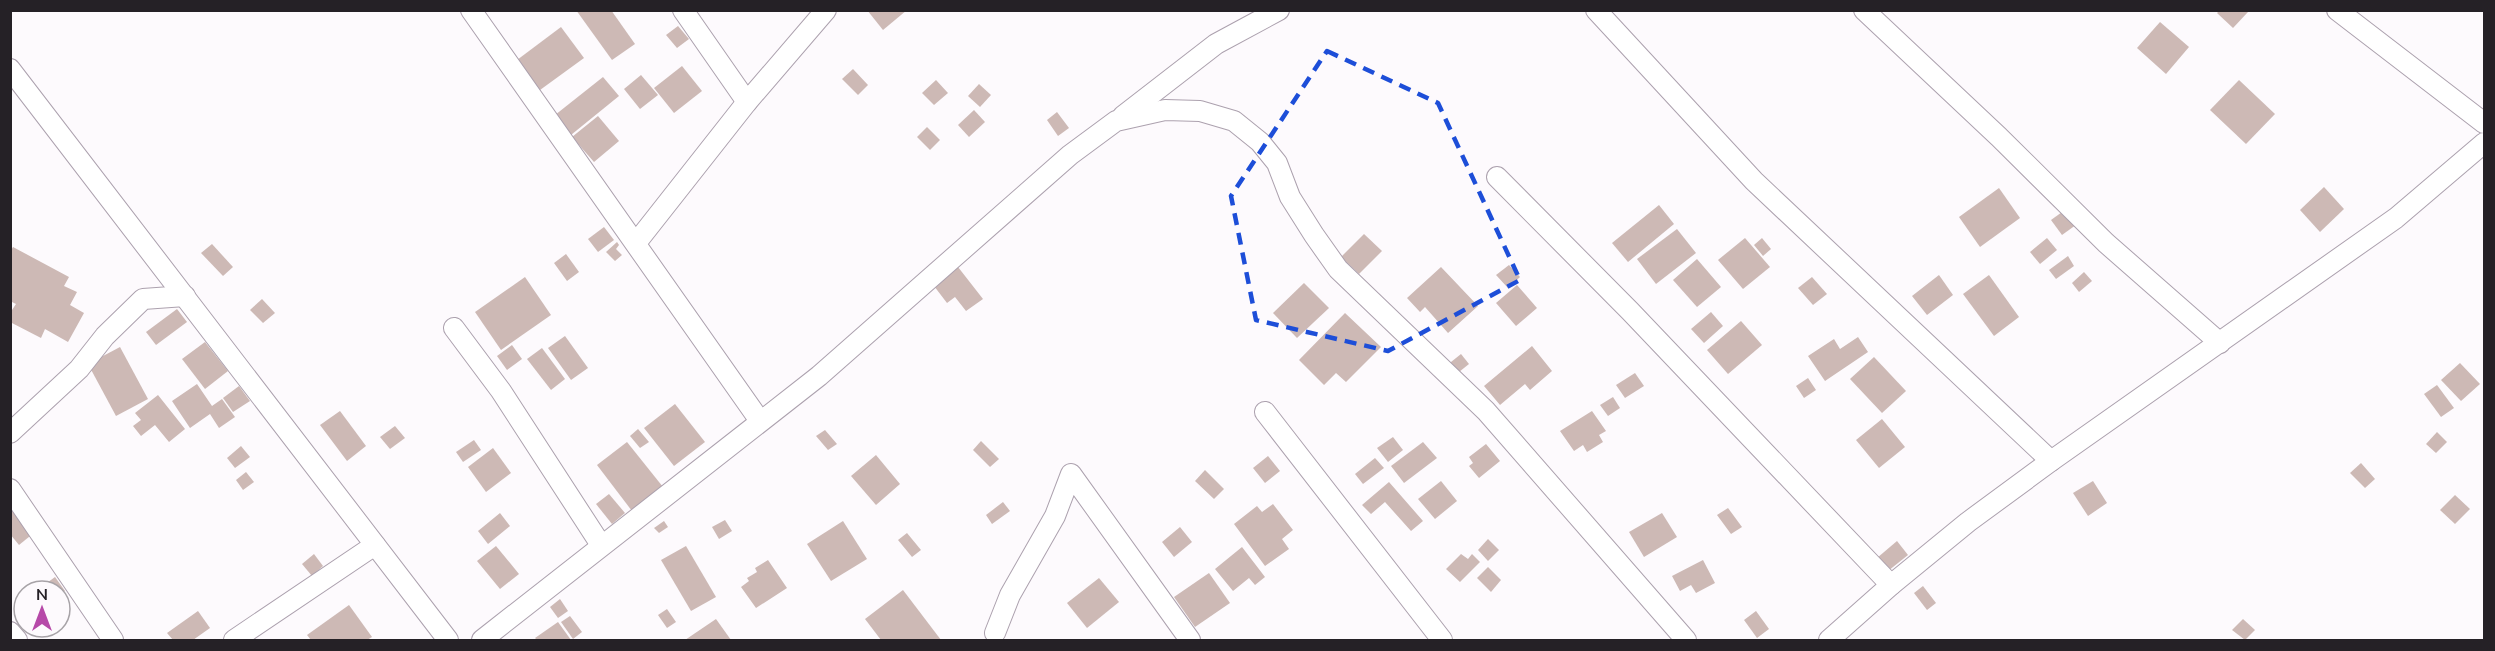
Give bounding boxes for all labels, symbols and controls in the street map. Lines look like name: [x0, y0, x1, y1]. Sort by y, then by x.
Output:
north arrow: [12, 579, 72, 639]
text: N: [36, 584, 48, 606]

